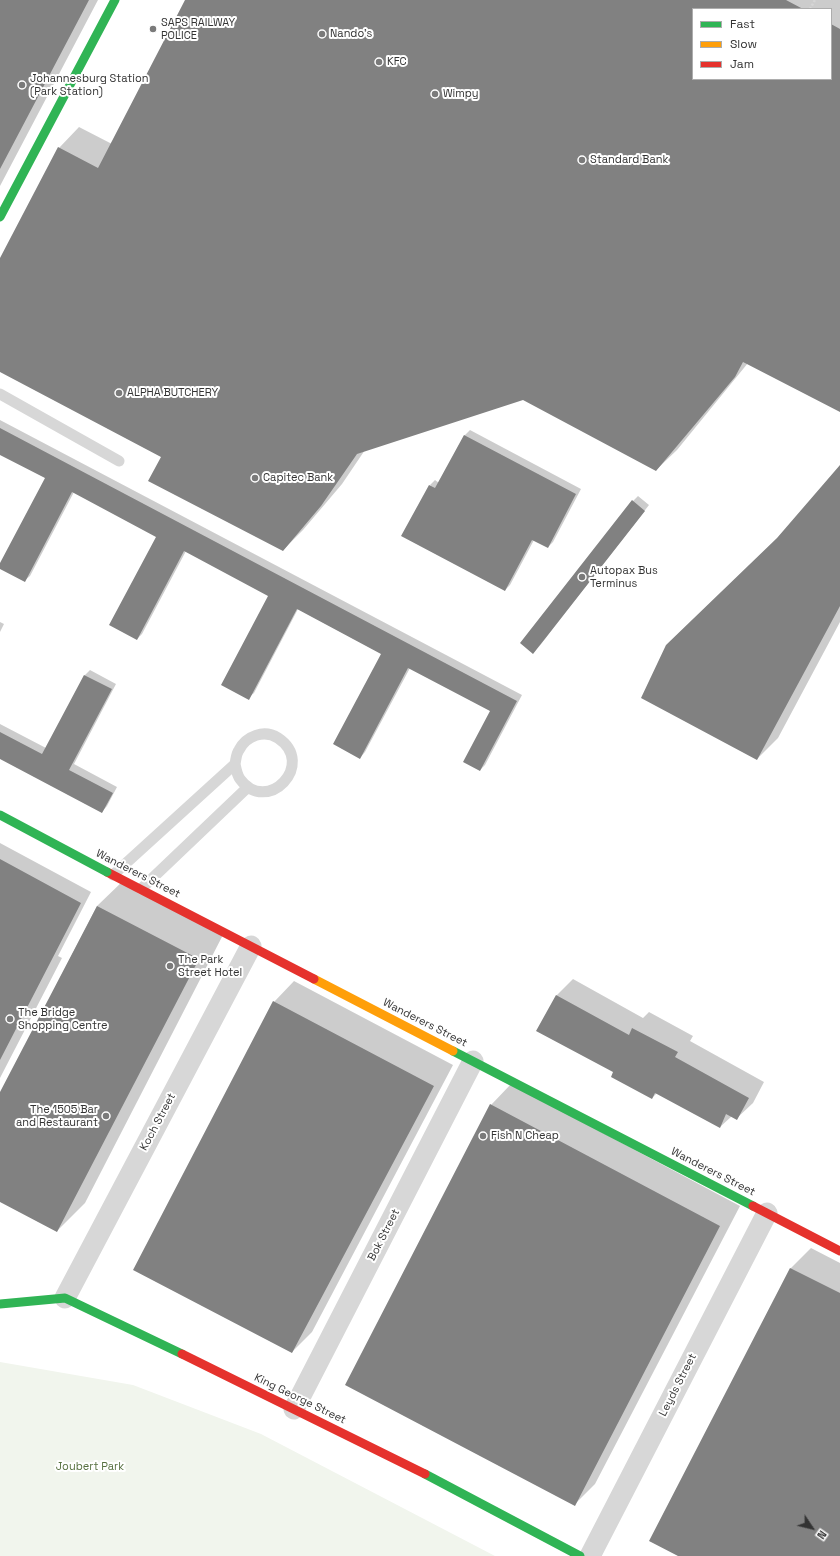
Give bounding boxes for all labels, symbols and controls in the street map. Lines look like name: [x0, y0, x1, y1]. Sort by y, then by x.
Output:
legend: [692, 8, 832, 80]
place label: SAPS RAILWAY POLICE: [161, 16, 235, 42]
text: Fast: [730, 16, 755, 32]
marker: SAPS RAILWAY POLICE: [148, 24, 158, 34]
place label: Nando's: [330, 27, 372, 41]
marker: Nando's: [317, 29, 327, 39]
text: Slow: [730, 36, 757, 52]
place label: KFC: [387, 55, 407, 69]
text: Jam: [730, 56, 754, 72]
marker: KFC: [374, 57, 384, 67]
place label: Johannesburg Station (Park Station): [30, 72, 149, 98]
marker: Johannesburg Station (Park Station): [17, 80, 27, 90]
place label: Wimpy: [443, 87, 479, 101]
marker: Wimpy: [430, 89, 440, 99]
place label: Standard Bank: [590, 153, 668, 167]
marker: Standard Bank: [577, 155, 587, 165]
place label: ALPHA BUTCHERY: [127, 386, 218, 400]
marker: ALPHA BUTCHERY: [114, 388, 124, 398]
place label: Capitec Bank: [263, 471, 333, 485]
marker: Capitec Bank: [250, 473, 260, 483]
place label: Autopax Bus Terminus: [590, 564, 658, 590]
marker: Autopax Bus Terminus: [577, 572, 587, 582]
street label: Wanderers Street: [94, 847, 182, 901]
place label: The Park Street Hotel: [178, 953, 242, 979]
marker: The Park Street Hotel: [165, 961, 175, 971]
street label: Wanderers Street: [381, 996, 469, 1050]
place label: The Bridge Shopping Centre: [18, 1006, 107, 1032]
marker: The Bridge Shopping Centre: [5, 1014, 15, 1024]
street label: Koch Street: [137, 1091, 179, 1153]
place label: The 1505 Bar and Restaurant: [16, 1103, 98, 1129]
marker: The 1505 Bar and Restaurant: [101, 1111, 111, 1121]
place label: Fish N Cheap: [491, 1129, 559, 1143]
marker: Fish N Cheap: [478, 1131, 488, 1141]
street label: Wanderers Street: [669, 1145, 757, 1199]
street label: Bok Street: [365, 1207, 403, 1263]
street label: Leyds Street: [657, 1351, 699, 1419]
street label: King George Street: [252, 1371, 348, 1427]
park label: Joubert Park: [56, 1460, 124, 1474]
north arrow: [792, 1508, 832, 1548]
text: N: [814, 1528, 830, 1542]

